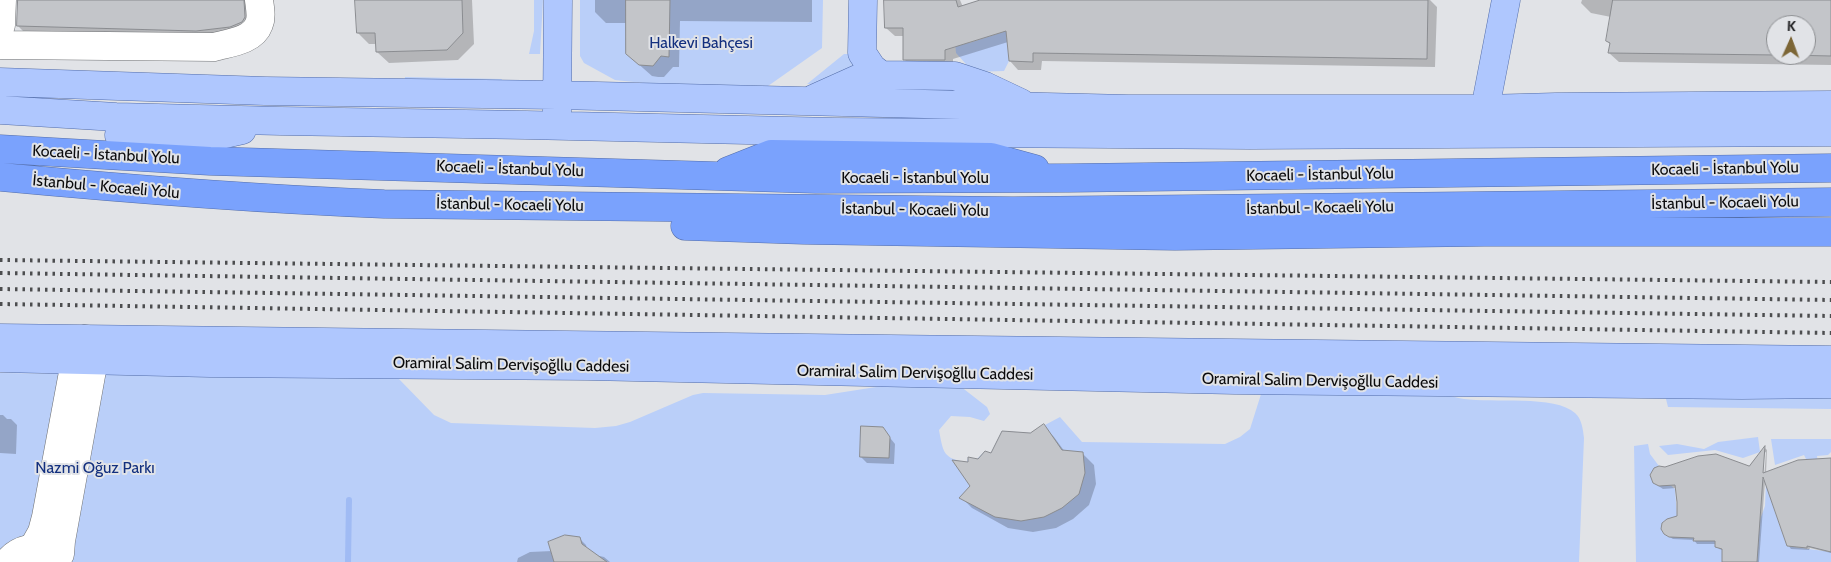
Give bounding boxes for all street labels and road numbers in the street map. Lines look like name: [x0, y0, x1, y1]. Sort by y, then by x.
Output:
street label: Kocaeli - İstanbul Yolu: [32, 142, 180, 168]
street label: Kocaeli - İstanbul Yolu: [436, 157, 584, 181]
street label: Kocaeli - İstanbul Yolu: [1651, 158, 1799, 180]
street label: Kocaeli - İstanbul Yolu: [1246, 164, 1394, 186]
street label: Kocaeli - İstanbul Yolu: [841, 168, 989, 188]
street label: İstanbul - Kocaeli Yolu: [32, 171, 180, 203]
street label: İstanbul - Kocaeli Yolu: [1651, 192, 1799, 214]
street label: İstanbul - Kocaeli Yolu: [436, 194, 584, 216]
street label: İstanbul - Kocaeli Yolu: [1246, 197, 1394, 219]
street label: İstanbul - Kocaeli Yolu: [841, 199, 989, 221]
street label: Oramiral Salim Dervişoğllu Caddesi: [393, 353, 629, 377]
street label: Oramiral Salim Dervişoğllu Caddesi: [797, 361, 1033, 385]
street label: Oramiral Salim Dervişoğllu Caddesi: [1202, 369, 1438, 393]

